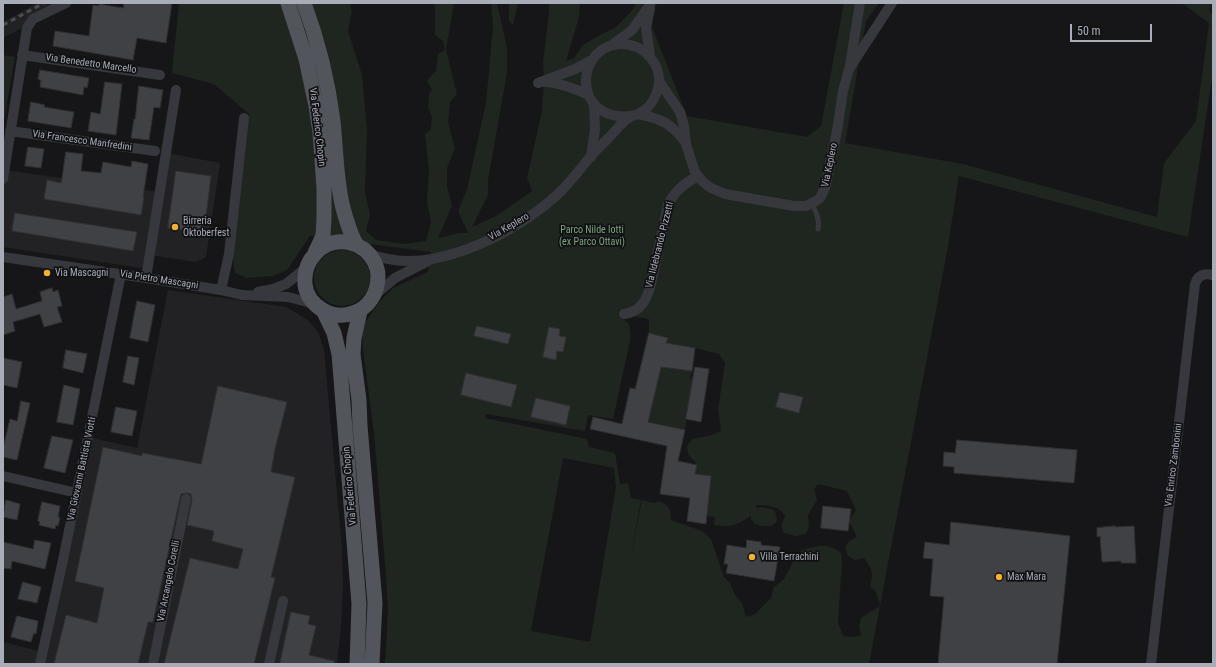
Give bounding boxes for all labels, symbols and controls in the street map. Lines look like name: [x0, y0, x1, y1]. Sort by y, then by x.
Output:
scale bar: [1072, 16, 1154, 42]
text: 50 m: [1077, 24, 1101, 38]
street label: Via Benedetto Marcello: [45, 52, 137, 76]
street label: Via Federico Chopin: [306, 87, 328, 167]
street label: Via Francesco Manfredini: [31, 128, 133, 154]
street label: Via Keplero: [819, 142, 841, 188]
street label: Via Ildebrando Pizzetti: [643, 201, 677, 289]
street label: Via Keplero: [487, 211, 531, 243]
place label: Birreria Oktoberfest: [183, 215, 229, 238]
marker: Birreria Oktoberfest: [170, 222, 180, 232]
park label: Parco Nilde Iotti (ex Parco Ottavi): [559, 224, 625, 248]
place label: Via Mascagni: [55, 267, 108, 279]
marker: Via Mascagni: [42, 268, 52, 278]
street label: Via Pietro Mascagni: [119, 268, 199, 292]
street label: Via Giovanni Battista Viotti: [65, 416, 99, 522]
street label: Via Enrico Zambonini: [1163, 423, 1185, 507]
street label: Via Federico Chopin: [341, 446, 359, 526]
street label: Via Arcangelo Corelli: [155, 539, 183, 623]
place label: Villa Terrachini: [760, 551, 819, 563]
marker: Villa Terrachini: [747, 552, 757, 562]
place label: Max Mara: [1007, 571, 1046, 583]
marker: Max Mara: [994, 572, 1004, 582]

